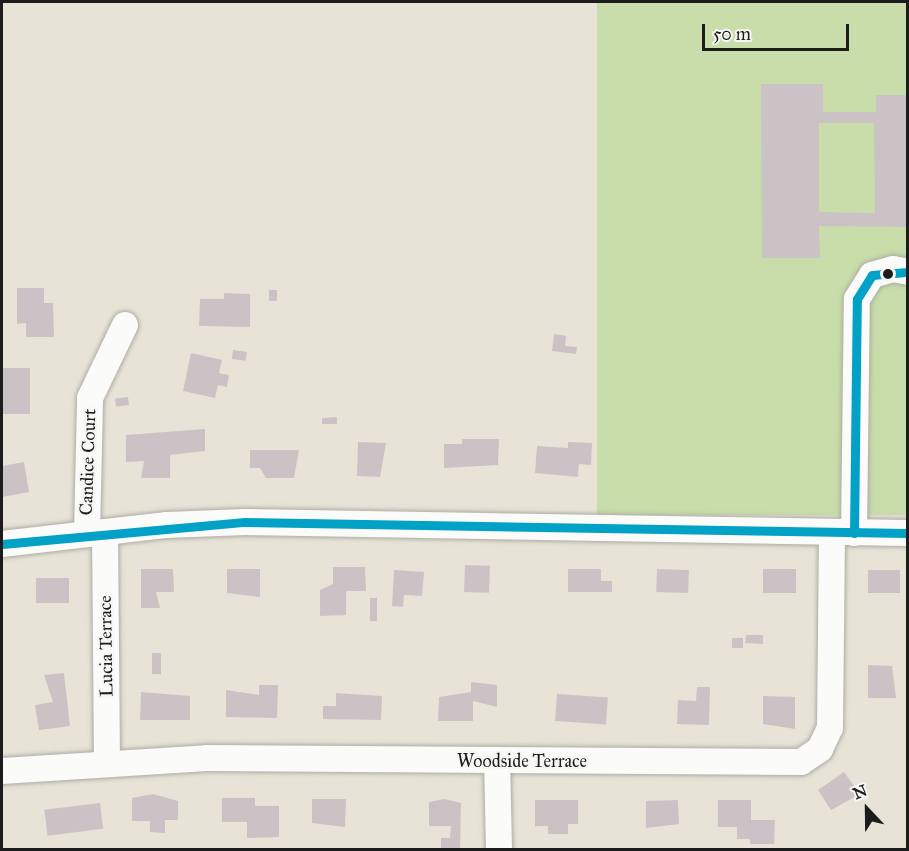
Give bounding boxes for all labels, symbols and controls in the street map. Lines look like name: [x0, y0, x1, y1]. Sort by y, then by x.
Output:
scale bar: [705, 12, 852, 50]
text: 50 m: [713, 23, 751, 45]
unlabelled marker: [882, 268, 894, 280]
street label: Candice Court: [75, 408, 101, 516]
street label: Lucia Terrace: [94, 595, 118, 697]
street label: Woodside Terrace: [457, 750, 587, 772]
north arrow: [837, 779, 897, 839]
text: N: [850, 780, 870, 803]

